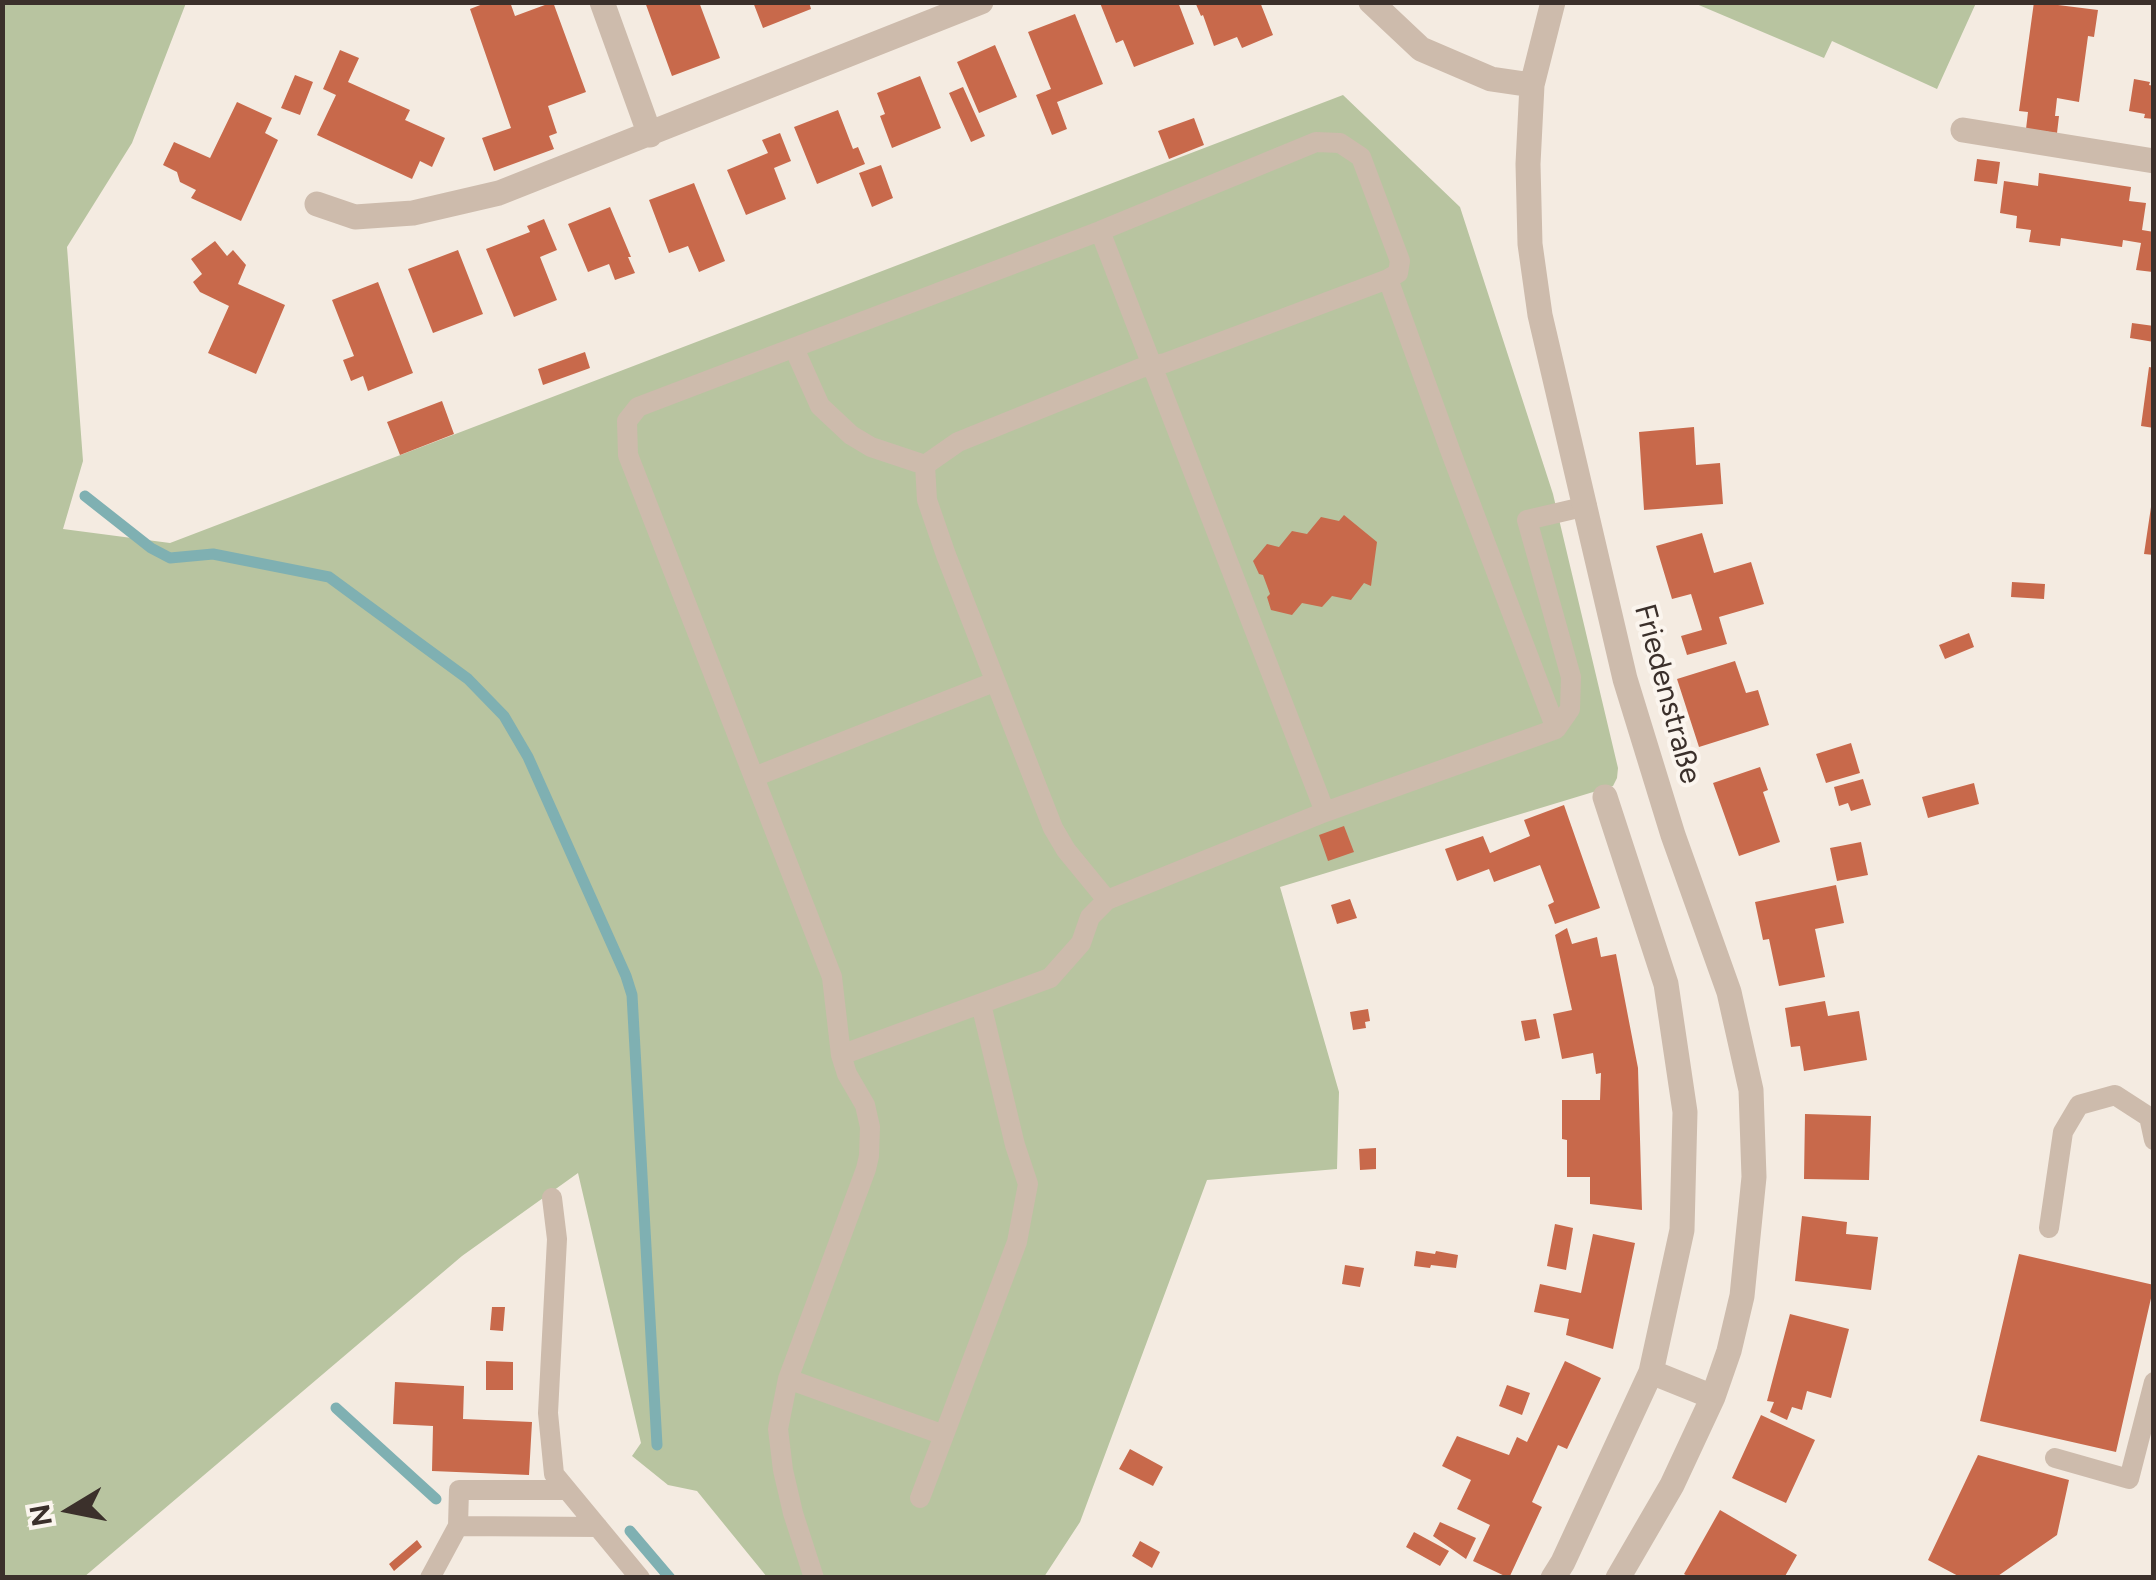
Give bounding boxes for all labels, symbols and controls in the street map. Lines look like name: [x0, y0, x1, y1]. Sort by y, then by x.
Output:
street label: Friedenstraße: [1626, 600, 1708, 788]
north arrow: [20, 1460, 120, 1560]
text: N: [22, 1502, 59, 1529]

